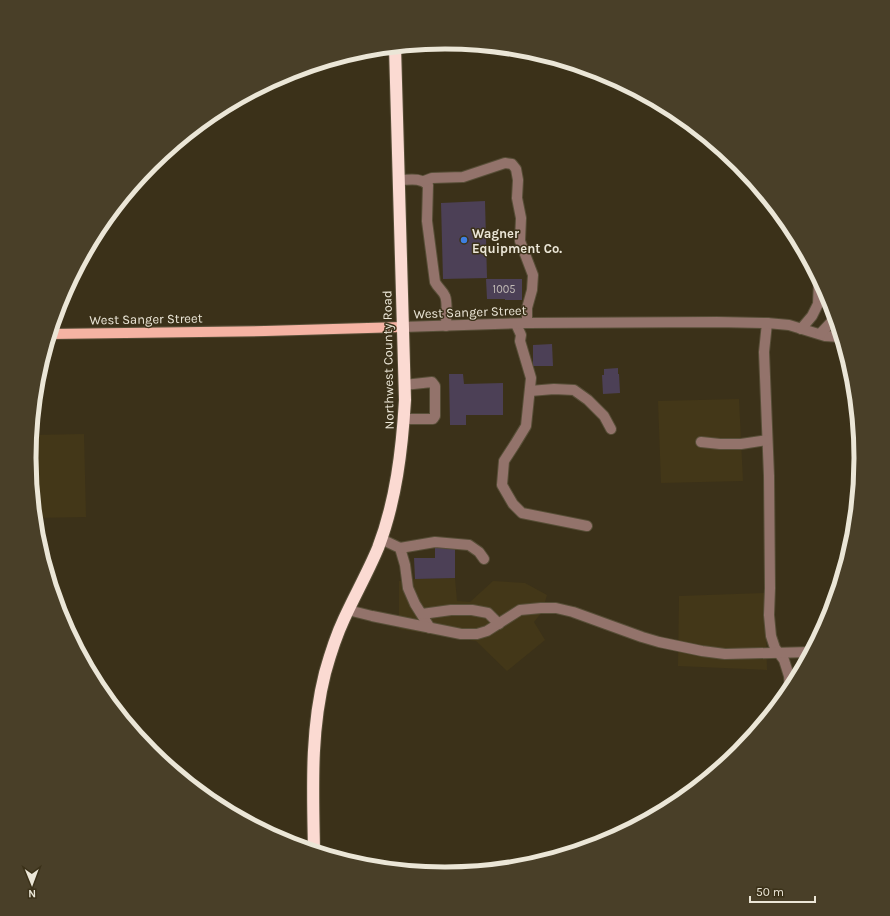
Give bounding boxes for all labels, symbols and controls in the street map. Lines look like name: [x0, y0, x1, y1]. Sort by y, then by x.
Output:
place label: Wagner Equipment Co.: [472, 226, 562, 257]
marker: Wagner Equipment Co.: [459, 235, 469, 245]
house number: 1005: [493, 283, 515, 296]
street label: Northwest County Road: [379, 290, 397, 430]
street label: West Sanger Street: [413, 303, 527, 321]
street label: West Sanger Street: [89, 311, 203, 327]
north arrow: [12, 864, 52, 904]
scale bar: [750, 878, 815, 904]
text: 50 m: [756, 885, 784, 899]
text: N: [28, 887, 36, 900]

